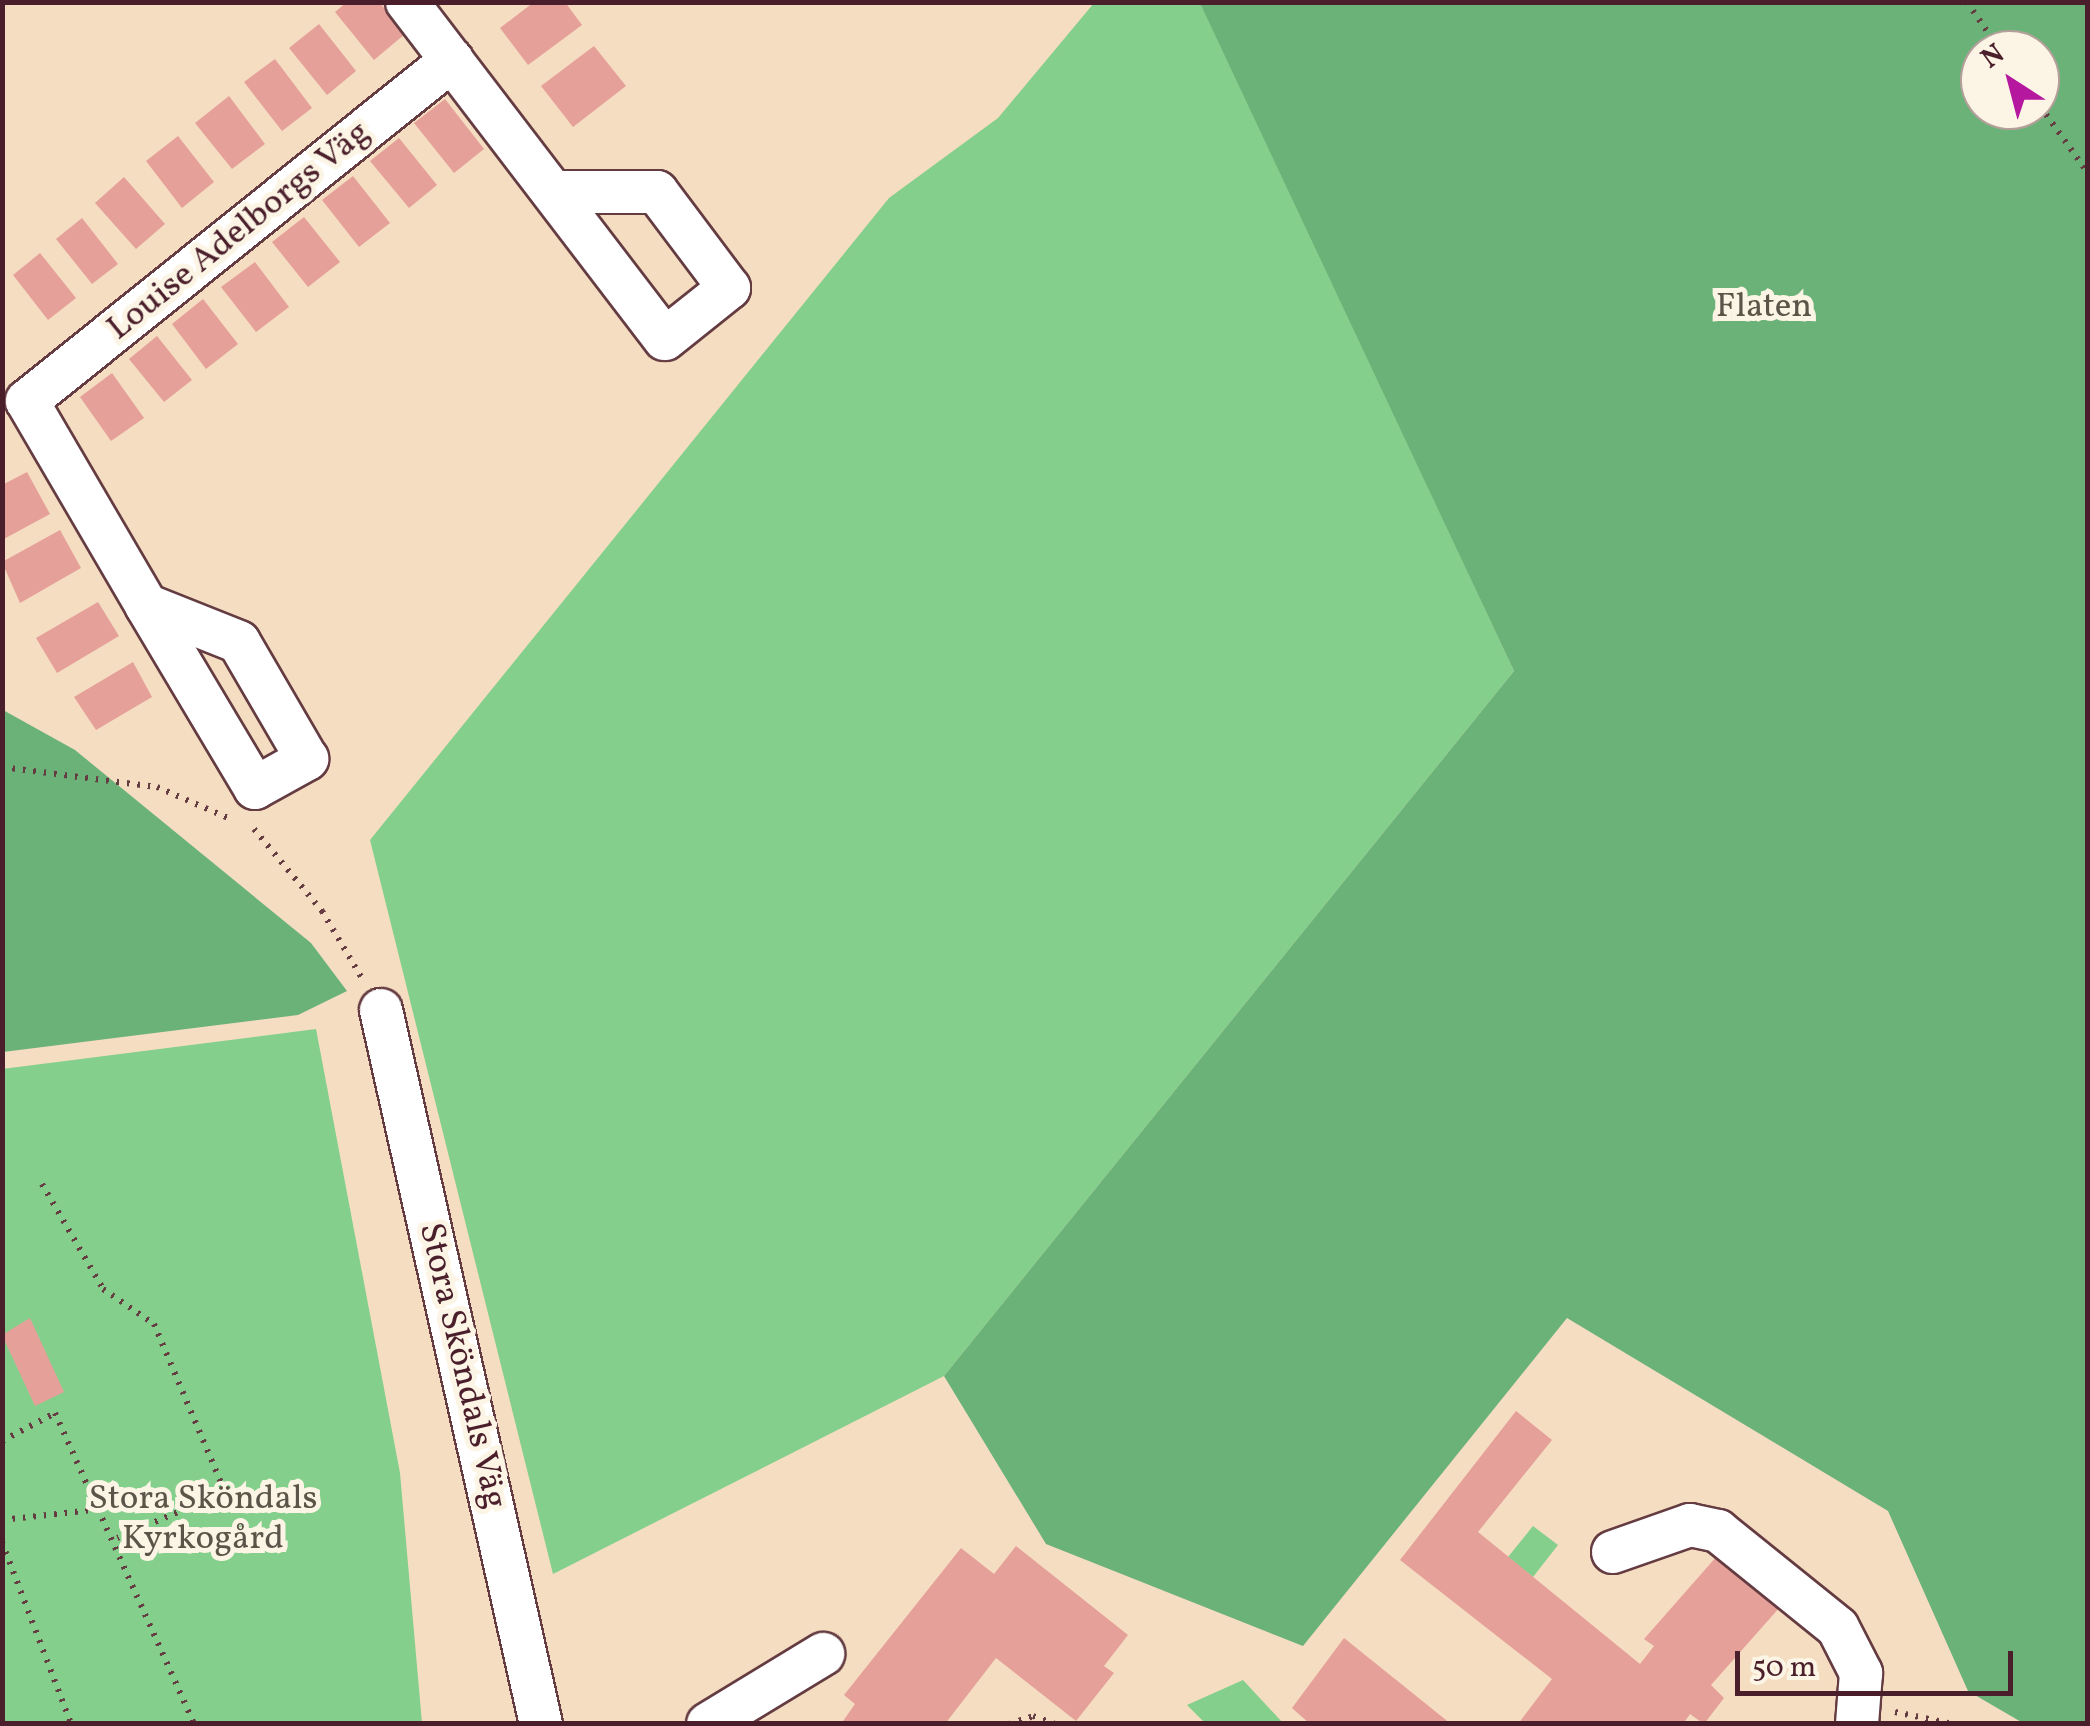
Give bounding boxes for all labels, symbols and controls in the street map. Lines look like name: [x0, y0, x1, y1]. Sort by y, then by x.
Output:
north arrow: [1960, 30, 2060, 130]
text: N: [1974, 35, 2013, 79]
street label: Louise Adelborgs Väg: [99, 112, 379, 350]
park label: Flaten: [1716, 286, 1812, 328]
street label: Stora Sköndals Väg: [409, 1219, 515, 1513]
park label: Stora Sköndals Kyrkogård: [89, 1478, 317, 1560]
scale bar: [1740, 1631, 2018, 1693]
text: 50 m: [1752, 1647, 1816, 1689]

